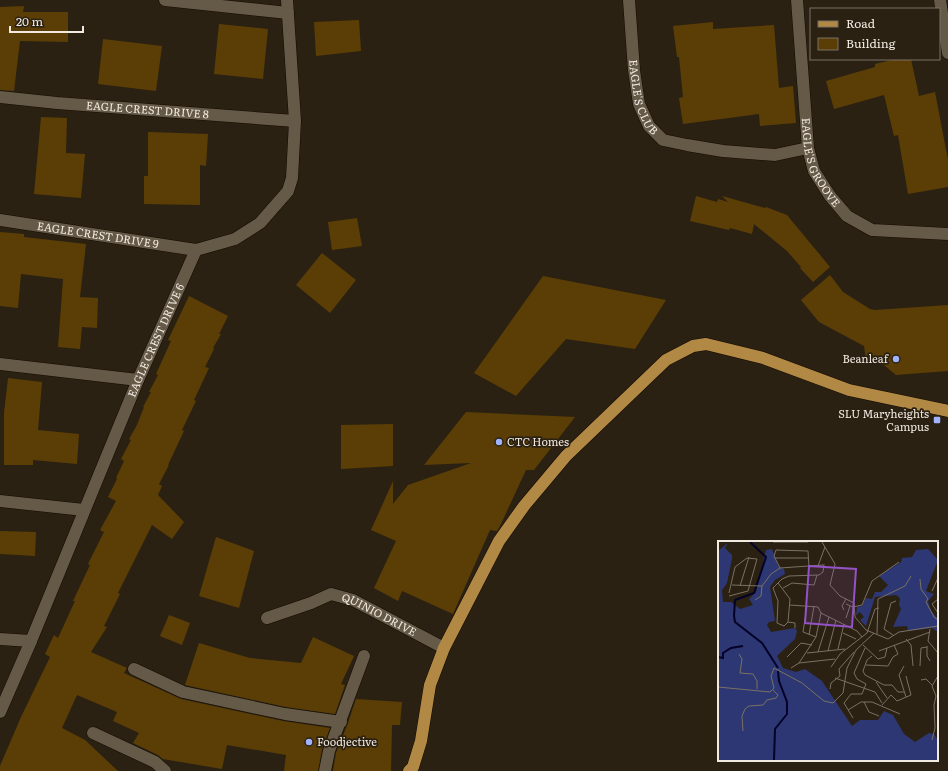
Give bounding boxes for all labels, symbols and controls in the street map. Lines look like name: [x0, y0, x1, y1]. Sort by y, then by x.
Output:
scale bar: [10, 8, 83, 34]
legend: [810, 8, 940, 60]
text: 20 m: [16, 12, 43, 30]
text: Road: [846, 14, 876, 32]
text: Building: [846, 34, 896, 52]
street label: EAGLE'S CLUB: [626, 59, 662, 138]
street label: EAGLE CREST DRIVE 8: [86, 96, 209, 121]
street label: EAGLE'S GROOVE: [799, 117, 845, 210]
street label: EAGLE CREST DRIVE 9: [36, 217, 160, 251]
street label: EAGLE CREST DRIVE 6: [123, 280, 187, 399]
place label: Beanleaf: [842, 350, 889, 366]
marker: Beanleaf: [891, 354, 901, 364]
place label: SLU Maryheights Campus: [838, 405, 929, 434]
marker: SLU Maryheights Campus: [932, 415, 942, 425]
place label: CTC Homes: [507, 433, 569, 449]
marker: CTC Homes: [494, 437, 504, 447]
inset map: [718, 541, 938, 761]
street label: QUINIO DRIVE: [340, 588, 420, 639]
place label: Foodjective: [317, 733, 377, 749]
marker: Foodjective: [304, 737, 314, 747]

